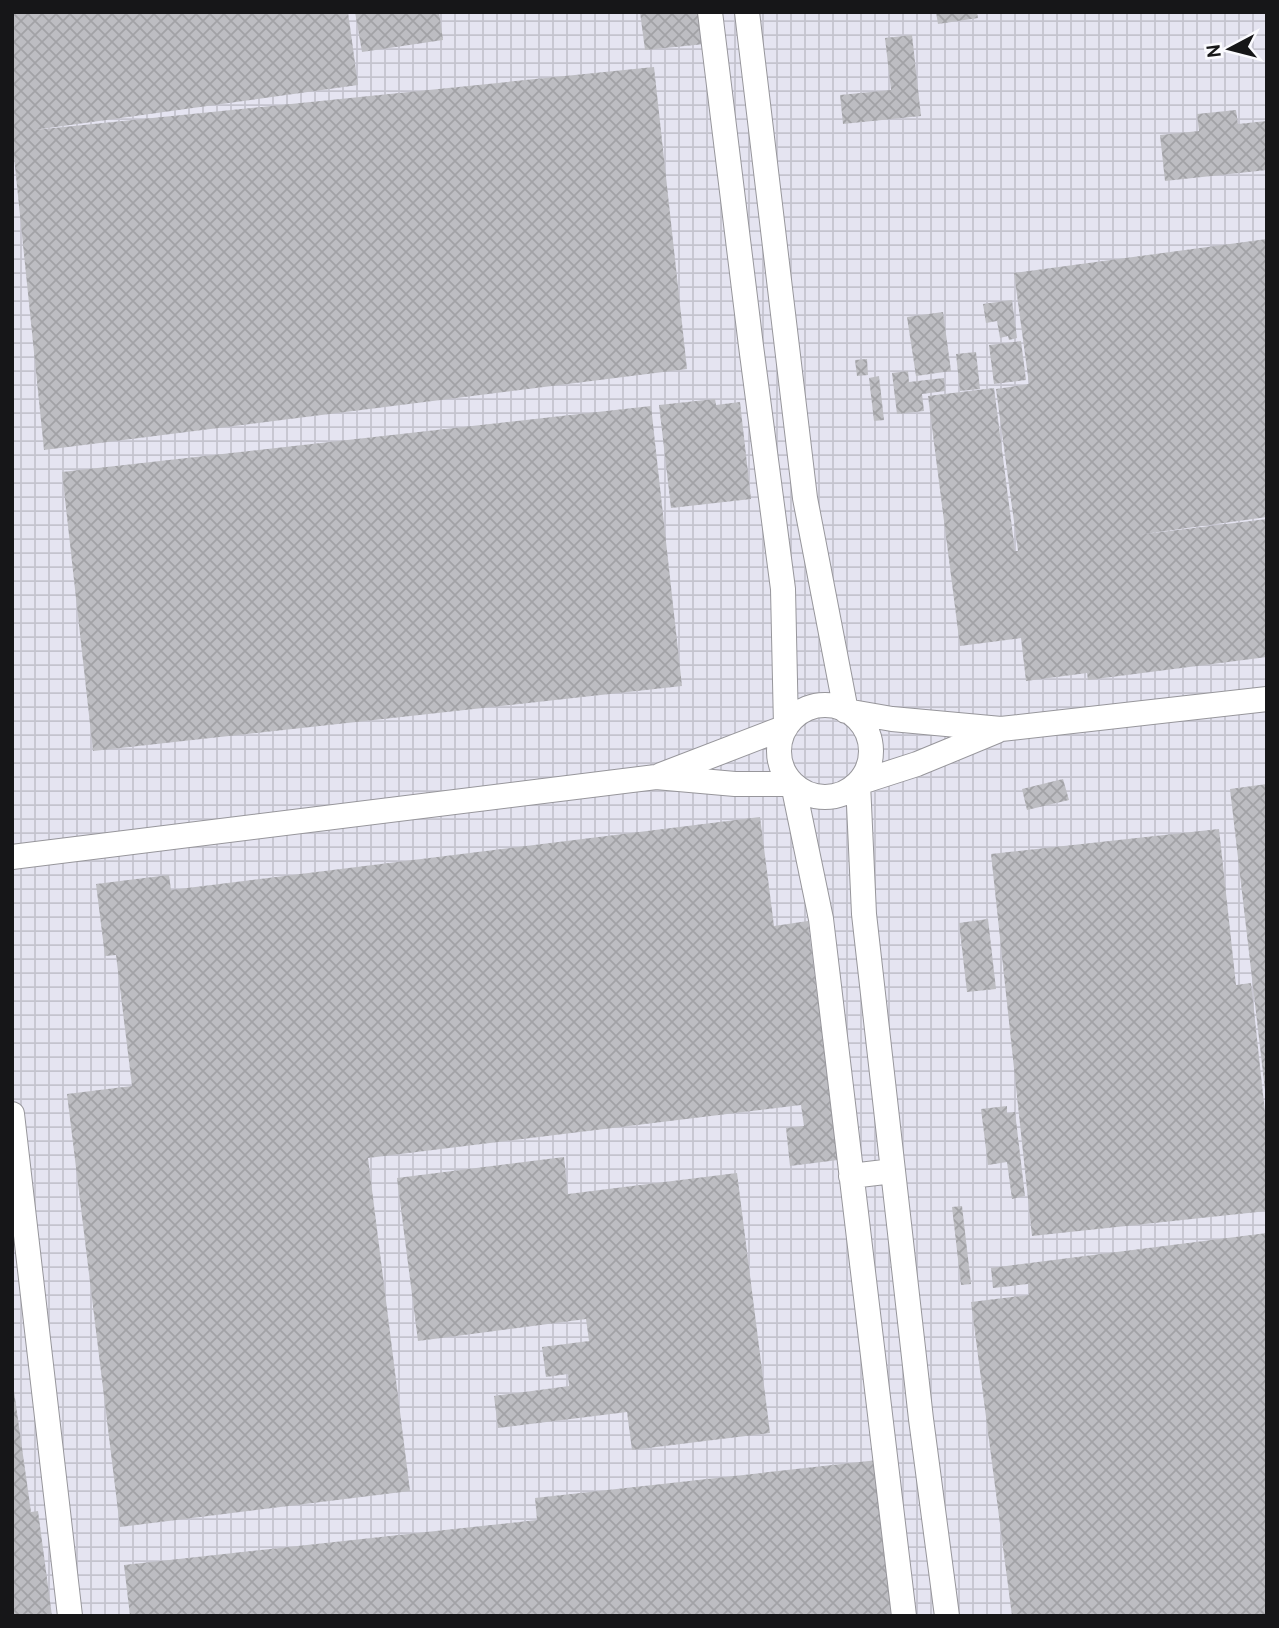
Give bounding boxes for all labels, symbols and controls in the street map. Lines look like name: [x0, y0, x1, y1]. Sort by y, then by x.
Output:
north arrow: [1195, 14, 1265, 84]
text: N: [1202, 43, 1228, 59]

